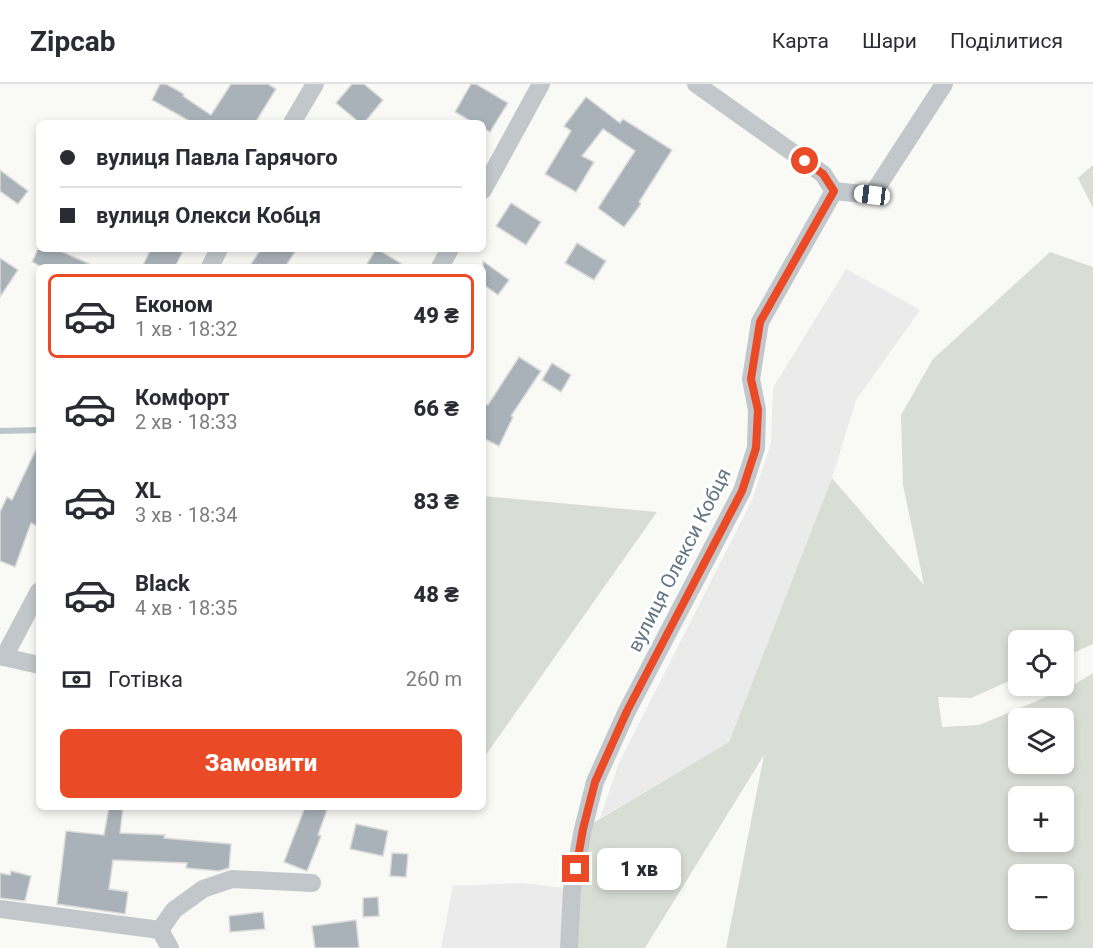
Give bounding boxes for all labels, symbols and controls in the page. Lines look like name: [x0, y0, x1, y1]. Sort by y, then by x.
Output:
text: Zipcab: [30, 25, 115, 58]
text: Карта: [772, 29, 829, 53]
text: Шари: [862, 29, 917, 53]
text: Поділитися: [950, 29, 1063, 53]
text: вулиця Павла Гарячого: [96, 145, 338, 170]
route start: [791, 147, 818, 174]
car: [853, 184, 891, 206]
text: вулиця Олекси Кобця: [96, 203, 321, 228]
icon: car: [63, 289, 117, 343]
text: Економ: [135, 292, 213, 317]
text: 49 ₴: [413, 303, 459, 328]
text: 1 хв · 18:32: [135, 317, 238, 341]
icon: car: [63, 382, 117, 436]
text: Комфорт: [135, 385, 230, 410]
text: 66 ₴: [413, 396, 459, 421]
text: 2 хв · 18:33: [135, 410, 238, 434]
street label: вулиця Олекси Кобця: [622, 464, 736, 656]
icon: car: [63, 475, 117, 529]
text: XL: [135, 478, 161, 503]
text: 83 ₴: [413, 489, 459, 514]
text: 3 хв · 18:34: [135, 503, 238, 527]
icon: car: [63, 568, 117, 622]
text: Black: [135, 571, 190, 596]
text: 48 ₴: [413, 582, 459, 607]
text: 4 хв · 18:35: [135, 596, 238, 620]
map controls: [1008, 630, 1074, 930]
button: locate: [1008, 630, 1074, 696]
icon: cash: [60, 663, 93, 696]
text: Готівка: [108, 667, 183, 692]
text: 260 m: [406, 667, 462, 691]
button: layers: [1008, 708, 1074, 774]
button: Замовити: [60, 729, 462, 798]
button: +: [1008, 786, 1074, 852]
callout: 1 хв: [597, 848, 681, 890]
route end: [562, 855, 589, 882]
text: 1 хв: [620, 857, 658, 881]
button: −: [1008, 864, 1074, 930]

